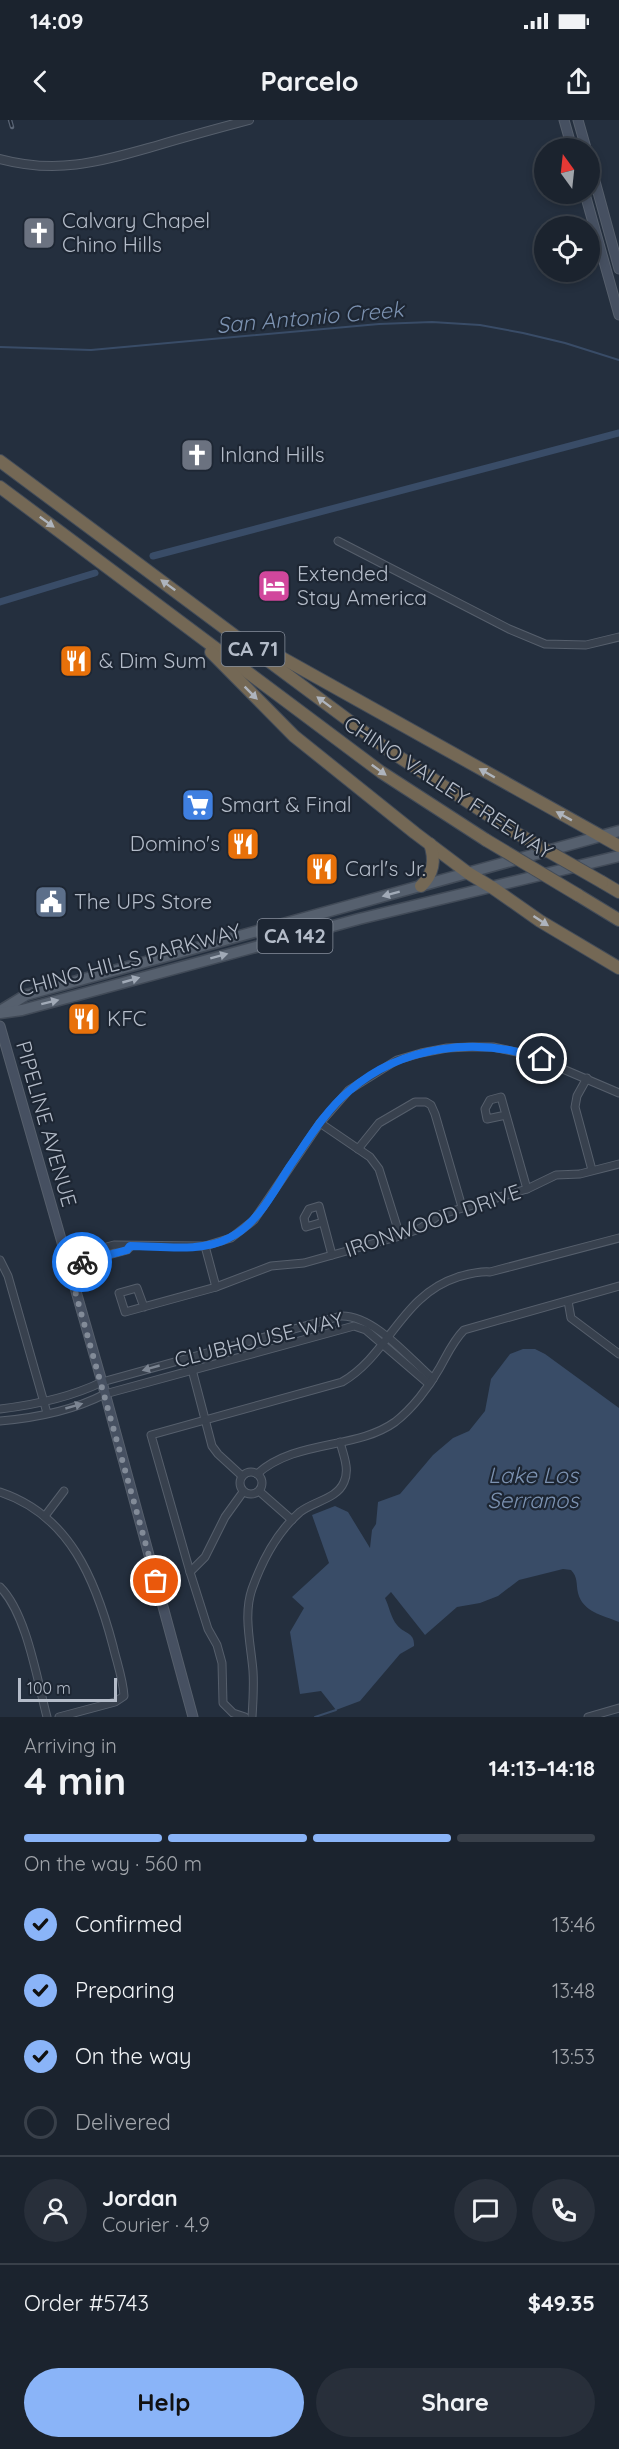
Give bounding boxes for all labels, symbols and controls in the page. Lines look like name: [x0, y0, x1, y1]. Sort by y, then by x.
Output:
text: 14:09: [30, 7, 84, 35]
text: Parcelo: [260, 64, 359, 98]
icon: back: [24, 65, 57, 98]
icon: share: [562, 65, 595, 98]
north arrow: [534, 138, 600, 204]
map controls: [534, 138, 600, 282]
place label: Calvary Chapel Chino Hills: [62, 207, 210, 257]
church icon: Calvary Chapel Chino Hills: [21, 215, 57, 251]
button: locate: [534, 216, 600, 282]
water label: San Antonio Creek: [215, 295, 407, 339]
church icon: Inland Hills: [179, 437, 215, 473]
place label: Inland Hills: [220, 441, 325, 467]
one-way arrow: [39, 516, 55, 528]
place label: Extended Stay America: [297, 560, 427, 610]
hotel icon: Extended Stay America: [256, 568, 292, 604]
one-way arrow: [160, 579, 176, 591]
road number: CA 71: [222, 632, 284, 666]
restaurant icon: & Dim Sum: [58, 643, 94, 679]
place label: & Dim Sum: [99, 647, 206, 673]
one-way arrow: [244, 685, 258, 699]
one-way arrow: [317, 696, 333, 708]
street label: CHINO VALLEY FREEWAY: [339, 710, 558, 865]
one-way arrow: [370, 764, 386, 776]
one-way arrow: [478, 768, 495, 778]
supermarket icon: Smart & Final: [180, 787, 216, 823]
place label: Smart & Final: [221, 791, 352, 817]
one-way arrow: [555, 811, 572, 821]
restaurant icon: Domino's: [225, 826, 261, 862]
place label: Domino's: [130, 830, 220, 856]
restaurant icon: Carl's Jr.: [304, 851, 340, 887]
place label: Carl's Jr.: [345, 855, 426, 881]
public building icon: The UPS Store: [33, 884, 69, 920]
place label: The UPS Store: [74, 888, 212, 914]
one-way arrow: [382, 889, 400, 899]
one-way arrow: [533, 916, 549, 927]
street label: CHINO HILLS PARKWAY: [16, 917, 244, 1001]
road number: CA 142: [258, 919, 332, 953]
one-way arrow: [210, 951, 228, 961]
one-way arrow: [122, 975, 140, 984]
one-way arrow: [41, 997, 59, 1007]
restaurant icon: KFC: [66, 1001, 102, 1037]
place label: KFC: [107, 1005, 147, 1031]
pin: [516, 1033, 567, 1084]
street label: PIPELINE AVENUE: [11, 1038, 83, 1210]
icon: home: [525, 1042, 558, 1075]
street label: IRONWOOD DRIVE: [341, 1178, 524, 1262]
courier: [52, 1232, 112, 1292]
icon: bike: [66, 1246, 99, 1279]
street label: CLUBHOUSE WAY: [172, 1305, 346, 1373]
one-way arrow: [142, 1364, 160, 1373]
one-way arrow: [65, 1400, 83, 1410]
water label: Lake Los Serranos: [487, 1461, 580, 1514]
pin: [130, 1555, 181, 1606]
icon: bag: [139, 1564, 172, 1597]
scale bar: [18, 1675, 117, 1702]
text: 100 m: [27, 1678, 71, 1698]
text: Arriving in: [24, 1733, 117, 1758]
text: 14:13–14:18: [489, 1754, 595, 1782]
text: 4 min: [24, 1756, 126, 1805]
text: On the way · 560 m: [24, 1851, 202, 1876]
icon: check: [24, 1908, 57, 1941]
text: Confirmed: [75, 1910, 182, 1938]
text: 13:46: [552, 1912, 595, 1937]
icon: check: [24, 1974, 57, 2007]
text: Preparing: [75, 1976, 175, 2004]
text: 13:48: [552, 1978, 595, 2003]
icon: check: [24, 2040, 57, 2073]
text: On the way: [75, 2042, 191, 2070]
text: 13:53: [552, 2044, 595, 2069]
text: Delivered: [75, 2108, 171, 2136]
button: person: [24, 2179, 87, 2242]
button: chat: [454, 2179, 517, 2242]
button: phone: [532, 2179, 595, 2242]
text: Jordan: [102, 2184, 178, 2212]
text: Courier · 4.9: [102, 2212, 210, 2237]
text: Order #5743: [24, 2289, 149, 2317]
text: $49.35: [528, 2289, 595, 2317]
button: Help: [24, 2368, 304, 2437]
button: Share: [316, 2368, 595, 2437]

